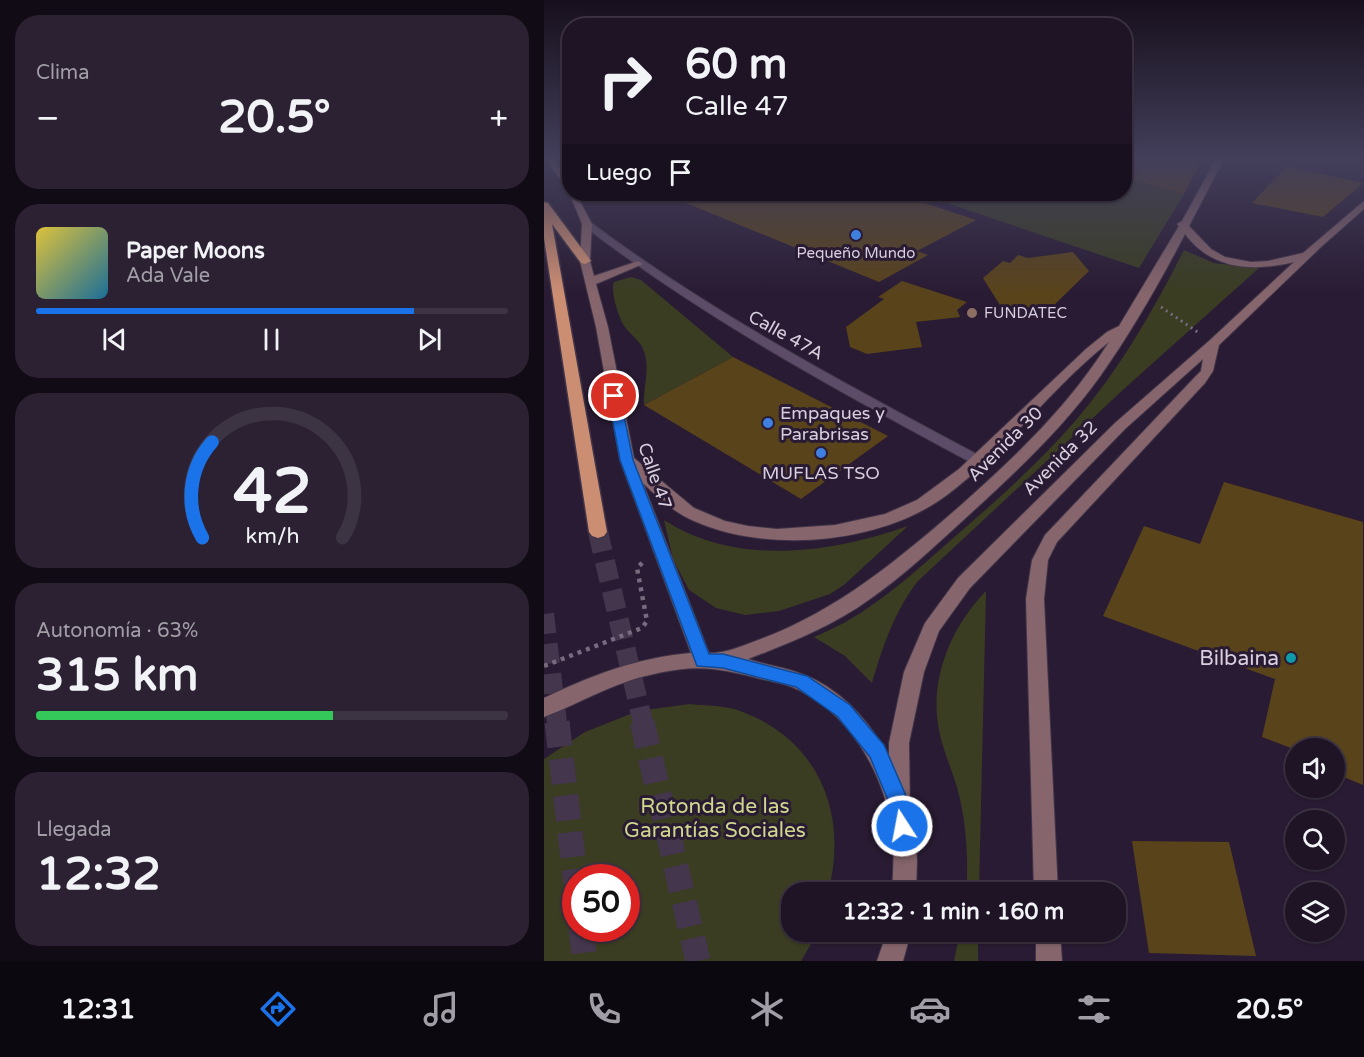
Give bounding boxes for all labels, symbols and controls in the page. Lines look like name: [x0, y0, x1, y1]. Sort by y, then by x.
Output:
text: 60 m: [685, 39, 787, 90]
icon: right: [586, 42, 664, 120]
text: Clima: [36, 61, 89, 85]
text: Calle 47: [685, 90, 789, 123]
text: 20.5°: [218, 91, 331, 145]
text: −: [36, 99, 60, 138]
text: +: [489, 99, 508, 138]
icon: arrive: [664, 156, 697, 189]
text: Luego: [586, 160, 652, 186]
marker: Pequeño Mundo: [849, 228, 863, 242]
text: Paper Moons: [126, 238, 265, 264]
place label: Pequeño Mundo: [797, 244, 915, 262]
text: Ada Vale: [126, 264, 210, 288]
place label: FUNDATEC: [984, 304, 1067, 322]
street label: Calle 47A: [745, 305, 827, 365]
marker: FUNDATEC: [965, 306, 979, 320]
icon: previous: [98, 323, 131, 356]
icon: pause: [255, 323, 288, 356]
icon: next: [413, 323, 446, 356]
pin: [588, 370, 639, 421]
icon: arrive: [597, 379, 630, 412]
place label: Empaques y Parabrisas: [780, 402, 885, 445]
street label: Avenida 30: [963, 402, 1047, 486]
marker: Empaques y Parabrisas: [761, 416, 775, 430]
street label: Avenida 32: [1018, 416, 1102, 500]
street label: Calle 47: [633, 440, 677, 512]
marker: MUFLAS TSO: [814, 446, 828, 460]
text: 42: [233, 455, 311, 530]
place label: MUFLAS TSO: [762, 462, 880, 484]
text: km/h: [245, 523, 299, 549]
text: Autonomía · 63%: [36, 619, 198, 643]
place label: Bilbaina: [1199, 646, 1279, 671]
text: 315 km: [36, 649, 198, 703]
marker: Bilbaina: [1284, 651, 1298, 665]
map controls: [1285, 738, 1345, 942]
button: sound: [1285, 738, 1345, 798]
park label: Rotonda de las Garantías Sociales: [624, 794, 806, 843]
position arrow: [870, 794, 934, 858]
button: search: [1285, 810, 1345, 870]
text: Llegada: [36, 818, 112, 842]
text: 12:32: [36, 848, 161, 902]
speed limit sign: 50: [562, 864, 640, 942]
button: layers: [1285, 882, 1345, 942]
text: 12:32 · 1 min · 160 m: [843, 899, 1064, 925]
icon: directions: [257, 988, 299, 1030]
icon: music: [420, 988, 462, 1030]
icon: phone: [583, 988, 625, 1030]
icon: climate: [746, 988, 788, 1030]
icon: car: [909, 988, 951, 1030]
icon: filters: [1073, 988, 1115, 1030]
text: 12:31: [61, 993, 135, 1026]
text: 20.5°: [1236, 993, 1303, 1026]

